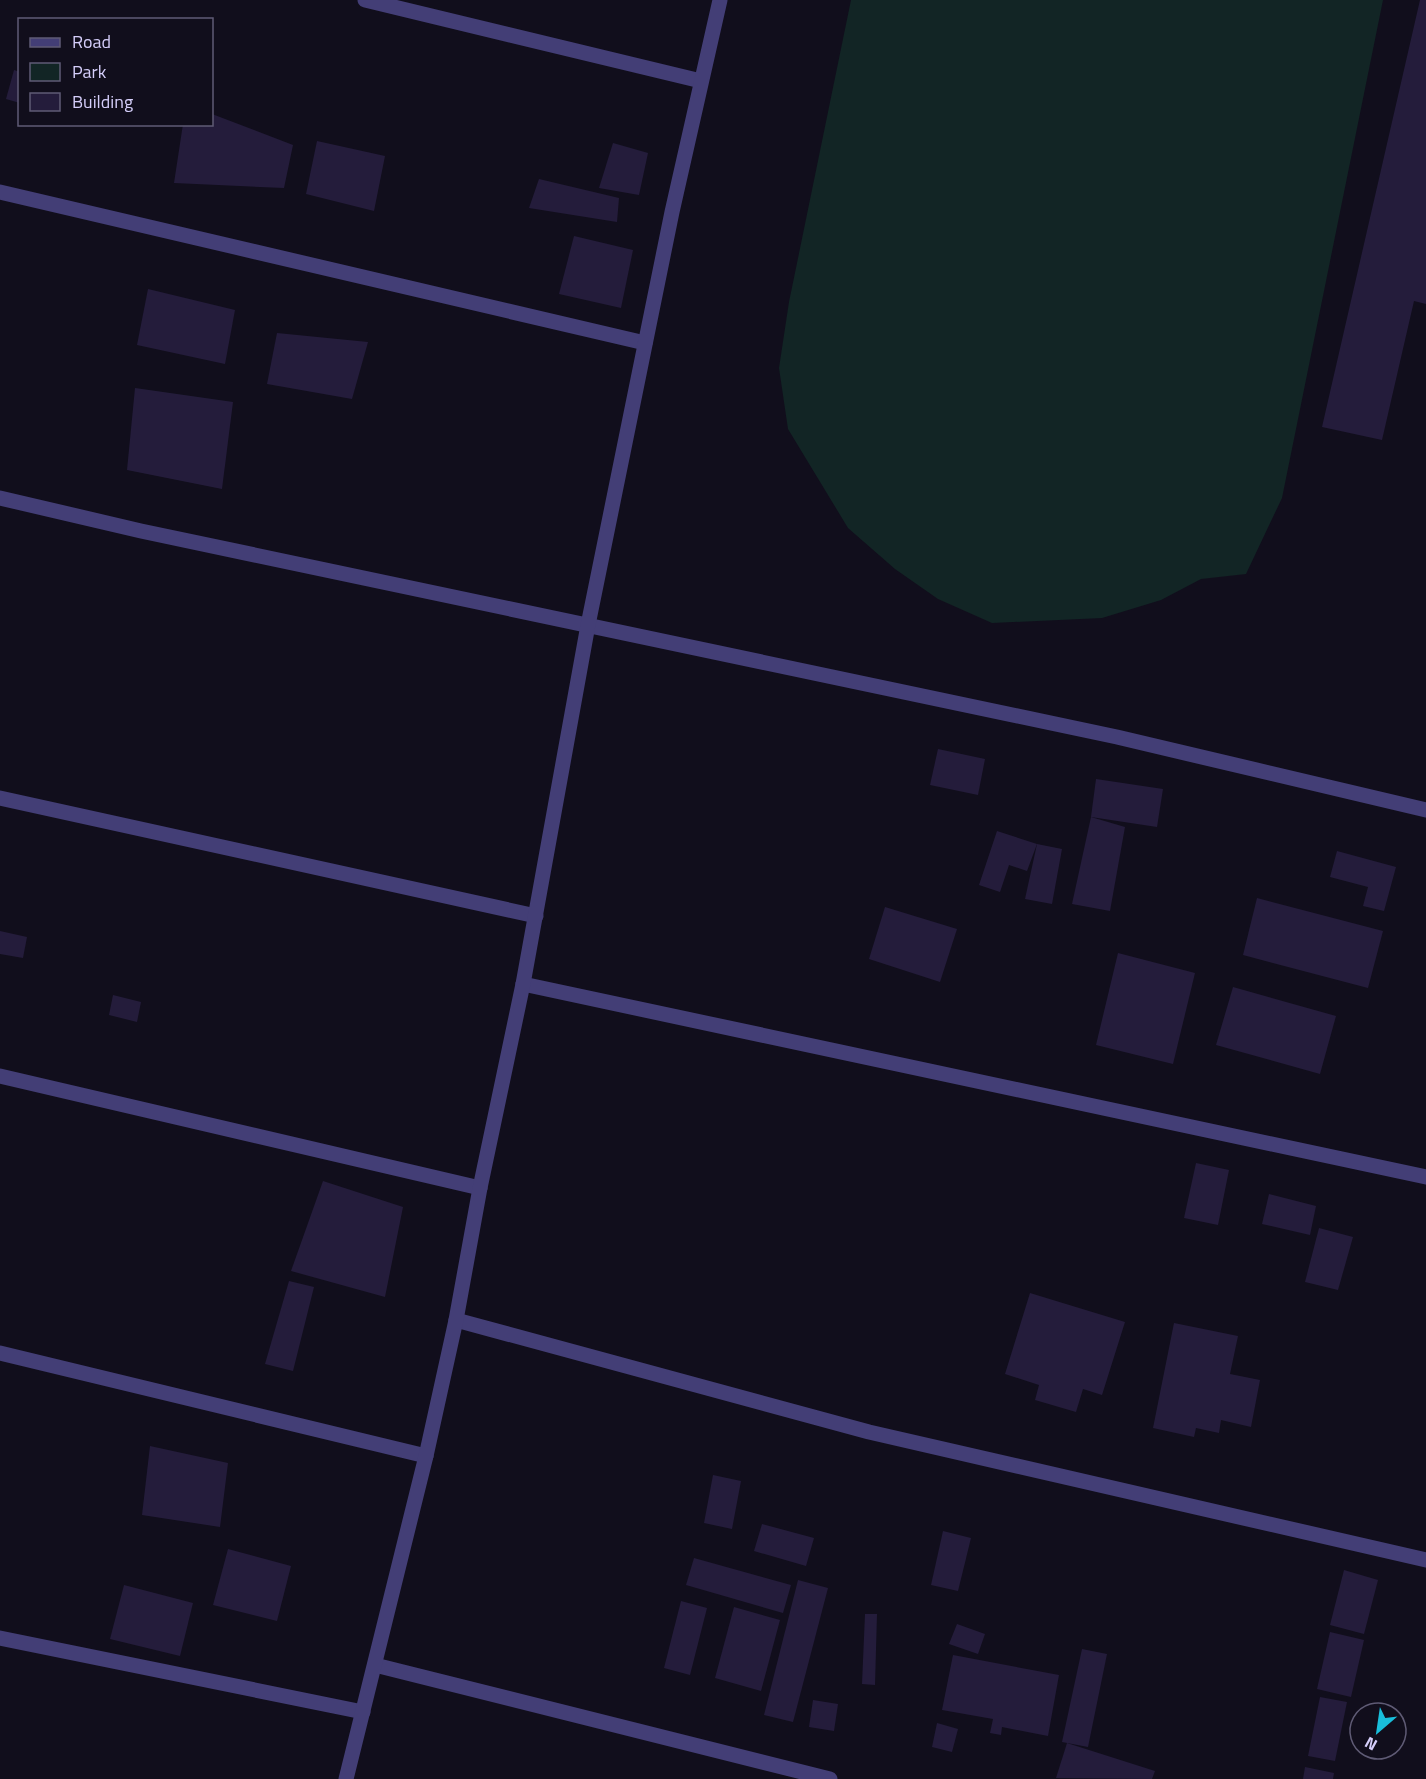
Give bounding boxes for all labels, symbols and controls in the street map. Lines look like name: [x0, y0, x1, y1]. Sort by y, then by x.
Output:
legend: [18, 18, 213, 126]
text: Road: [72, 28, 111, 55]
text: Park: [72, 58, 107, 85]
text: Building: [72, 88, 133, 115]
north arrow: [1348, 1701, 1408, 1761]
text: N: [1360, 1731, 1381, 1757]

